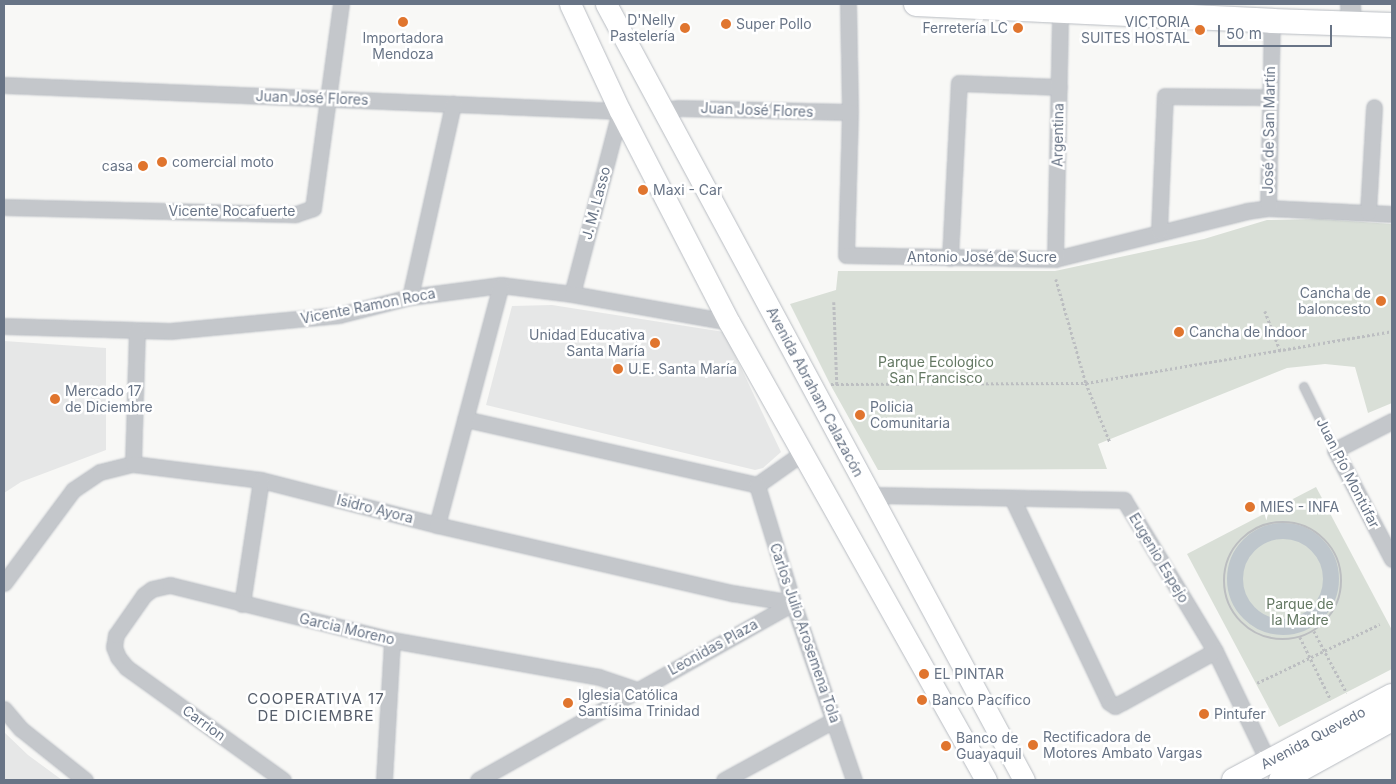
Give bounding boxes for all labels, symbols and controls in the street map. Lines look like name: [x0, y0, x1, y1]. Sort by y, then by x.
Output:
place label: D'Nelly Pastelería: [610, 12, 675, 44]
place label: VICTORIA SUITES HOSTAL: [1081, 14, 1190, 46]
scale bar: [1221, 15, 1335, 47]
marker: Importadora Mendoza: [397, 16, 409, 28]
place label: Super Pollo: [736, 16, 812, 32]
marker: Super Pollo: [720, 18, 732, 30]
place label: Ferretería LC: [922, 20, 1008, 36]
marker: D'Nelly Pastelería: [679, 22, 691, 34]
marker: Ferretería LC: [1012, 22, 1024, 34]
marker: VICTORIA SUITES HOSTAL: [1194, 24, 1206, 36]
text: 50 m: [1226, 24, 1262, 43]
place label: Importadora Mendoza: [362, 30, 444, 62]
street label: José de San Martín: [1259, 66, 1279, 194]
street label: Juan José Flores: [255, 88, 369, 108]
street label: Juan José Flores: [700, 100, 814, 120]
street label: Argentina: [1049, 103, 1067, 167]
place label: comercial moto: [172, 154, 274, 170]
marker: comercial moto: [156, 156, 168, 168]
place label: casa: [102, 158, 133, 174]
marker: casa: [137, 160, 149, 172]
street label: J. M. Lasso: [578, 165, 614, 241]
place label: Maxi - Car: [653, 182, 722, 198]
marker: Maxi - Car: [637, 184, 649, 196]
street label: Vicente Rocafuerte: [169, 203, 295, 219]
street label: Antonio José de Sucre: [907, 249, 1057, 265]
street label: Vicente Ramon Roca: [299, 285, 437, 327]
place label: Cancha de baloncesto: [1298, 285, 1371, 318]
marker: Cancha de baloncesto: [1375, 295, 1387, 307]
street label: Avenida Abraham Calazacón: [763, 304, 867, 480]
place label: Cancha de Indoor: [1189, 324, 1307, 340]
marker: Cancha de Indoor: [1173, 326, 1185, 338]
place label: Unidad Educativa Santa María: [529, 327, 645, 360]
marker: Unidad Educativa Santa María: [649, 337, 661, 349]
park label: Parque Ecologico San Francisco: [878, 354, 994, 387]
place label: U.E. Santa María: [628, 361, 737, 377]
marker: U.E. Santa María: [612, 363, 624, 375]
place label: Mercado 17 de Diciembre: [65, 383, 153, 416]
marker: Mercado 17 de Diciembre: [49, 393, 61, 405]
place label: Policia Comunitaria: [870, 399, 950, 432]
marker: Policia Comunitaria: [854, 409, 866, 421]
street label: Juan Pío Montúfar: [1313, 415, 1383, 531]
street label: Isidro Ayora: [335, 491, 415, 527]
place label: MIES - INFA: [1260, 499, 1339, 515]
marker: MIES - INFA: [1244, 501, 1256, 513]
street label: Eugenio Espejo: [1126, 510, 1192, 606]
street label: Carlos Julio Arosemena Tola: [766, 541, 844, 725]
park label: Parque de la Madre: [1266, 596, 1334, 628]
street label: Garcia Moreno: [298, 610, 396, 648]
street label: Leonidas Plaza: [665, 615, 761, 679]
place label: EL PINTAR: [934, 666, 1004, 682]
marker: EL PINTAR: [918, 668, 930, 680]
place label: Iglesia Católica Santísima Trinidad: [578, 687, 700, 720]
district label: COOPERATIVA 17 DE DICIEMBRE: [246, 689, 386, 724]
place label: Banco Pacífico: [932, 692, 1031, 708]
marker: Banco Pacífico: [916, 694, 928, 706]
marker: Iglesia Católica Santísima Trinidad: [562, 697, 574, 709]
street label: Carrion: [179, 702, 229, 744]
street label: Avenida Quevedo: [1258, 703, 1368, 773]
place label: Pintufer: [1214, 706, 1266, 722]
marker: Pintufer: [1198, 708, 1210, 720]
place label: Rectificadora de Motores Ambato Vargas: [1043, 729, 1202, 762]
place label: Banco de Guayaquil: [956, 730, 1022, 762]
marker: Rectificadora de Motores Ambato Vargas: [1027, 739, 1039, 751]
marker: Banco de Guayaquil: [940, 740, 952, 752]

